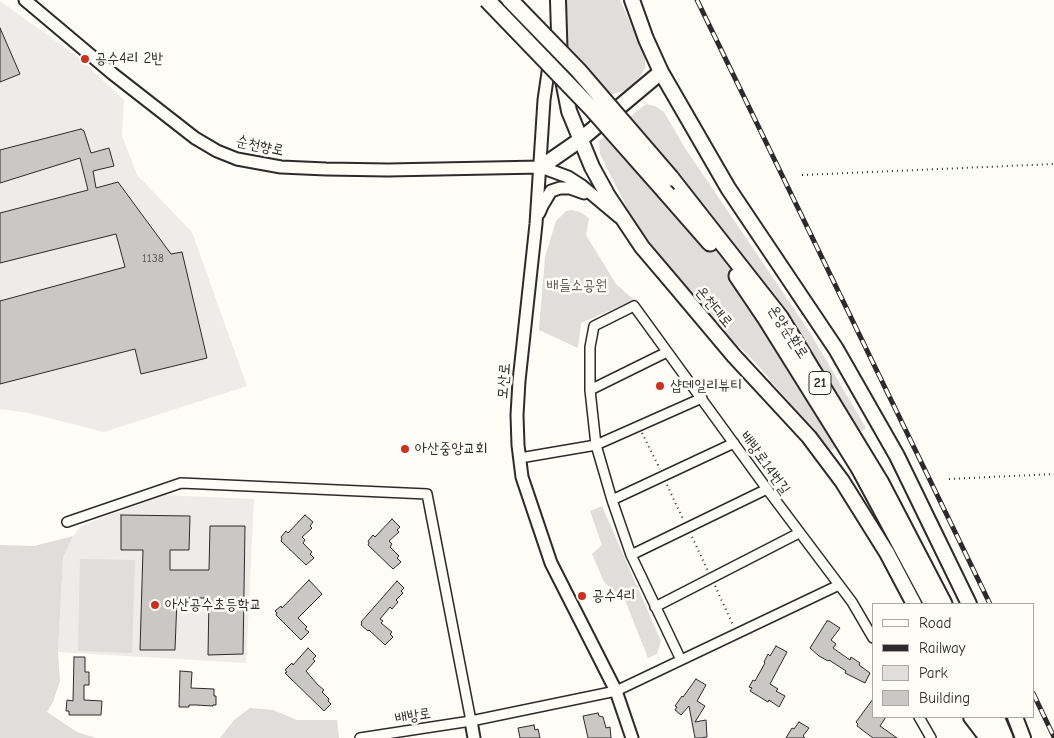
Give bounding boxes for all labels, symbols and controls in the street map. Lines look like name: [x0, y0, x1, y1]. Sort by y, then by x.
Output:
place label: 공수4리 2반: [95, 50, 163, 68]
marker: 공수4리 2반: [79, 53, 91, 65]
street label: 순천향로: [235, 132, 285, 160]
house number: 1138: [142, 252, 164, 266]
park label: 배들소공원: [547, 277, 607, 295]
street label: 온천대로: [692, 283, 736, 331]
street label: 온양순환로: [764, 302, 812, 362]
street label: 모산로: [494, 362, 514, 400]
road number: 21: [809, 372, 831, 394]
place label: 샵데일리뷰티: [670, 377, 742, 395]
marker: 샵데일리뷰티: [654, 380, 666, 392]
street label: 배방로14번길: [736, 428, 794, 498]
place label: 아산중앙교회: [415, 440, 487, 458]
marker: 아산중앙교회: [399, 443, 411, 455]
place label: 공수4리: [592, 587, 635, 605]
marker: 공수4리: [576, 590, 588, 602]
place label: 아산공수초등학교: [165, 596, 262, 614]
marker: 아산공수초등학교: [149, 599, 161, 611]
legend: [872, 603, 1034, 718]
text: Road: [919, 614, 951, 632]
text: Railway: [919, 639, 965, 657]
text: Park: [919, 664, 948, 682]
text: Building: [919, 689, 970, 707]
street label: 배방로: [394, 704, 432, 728]

